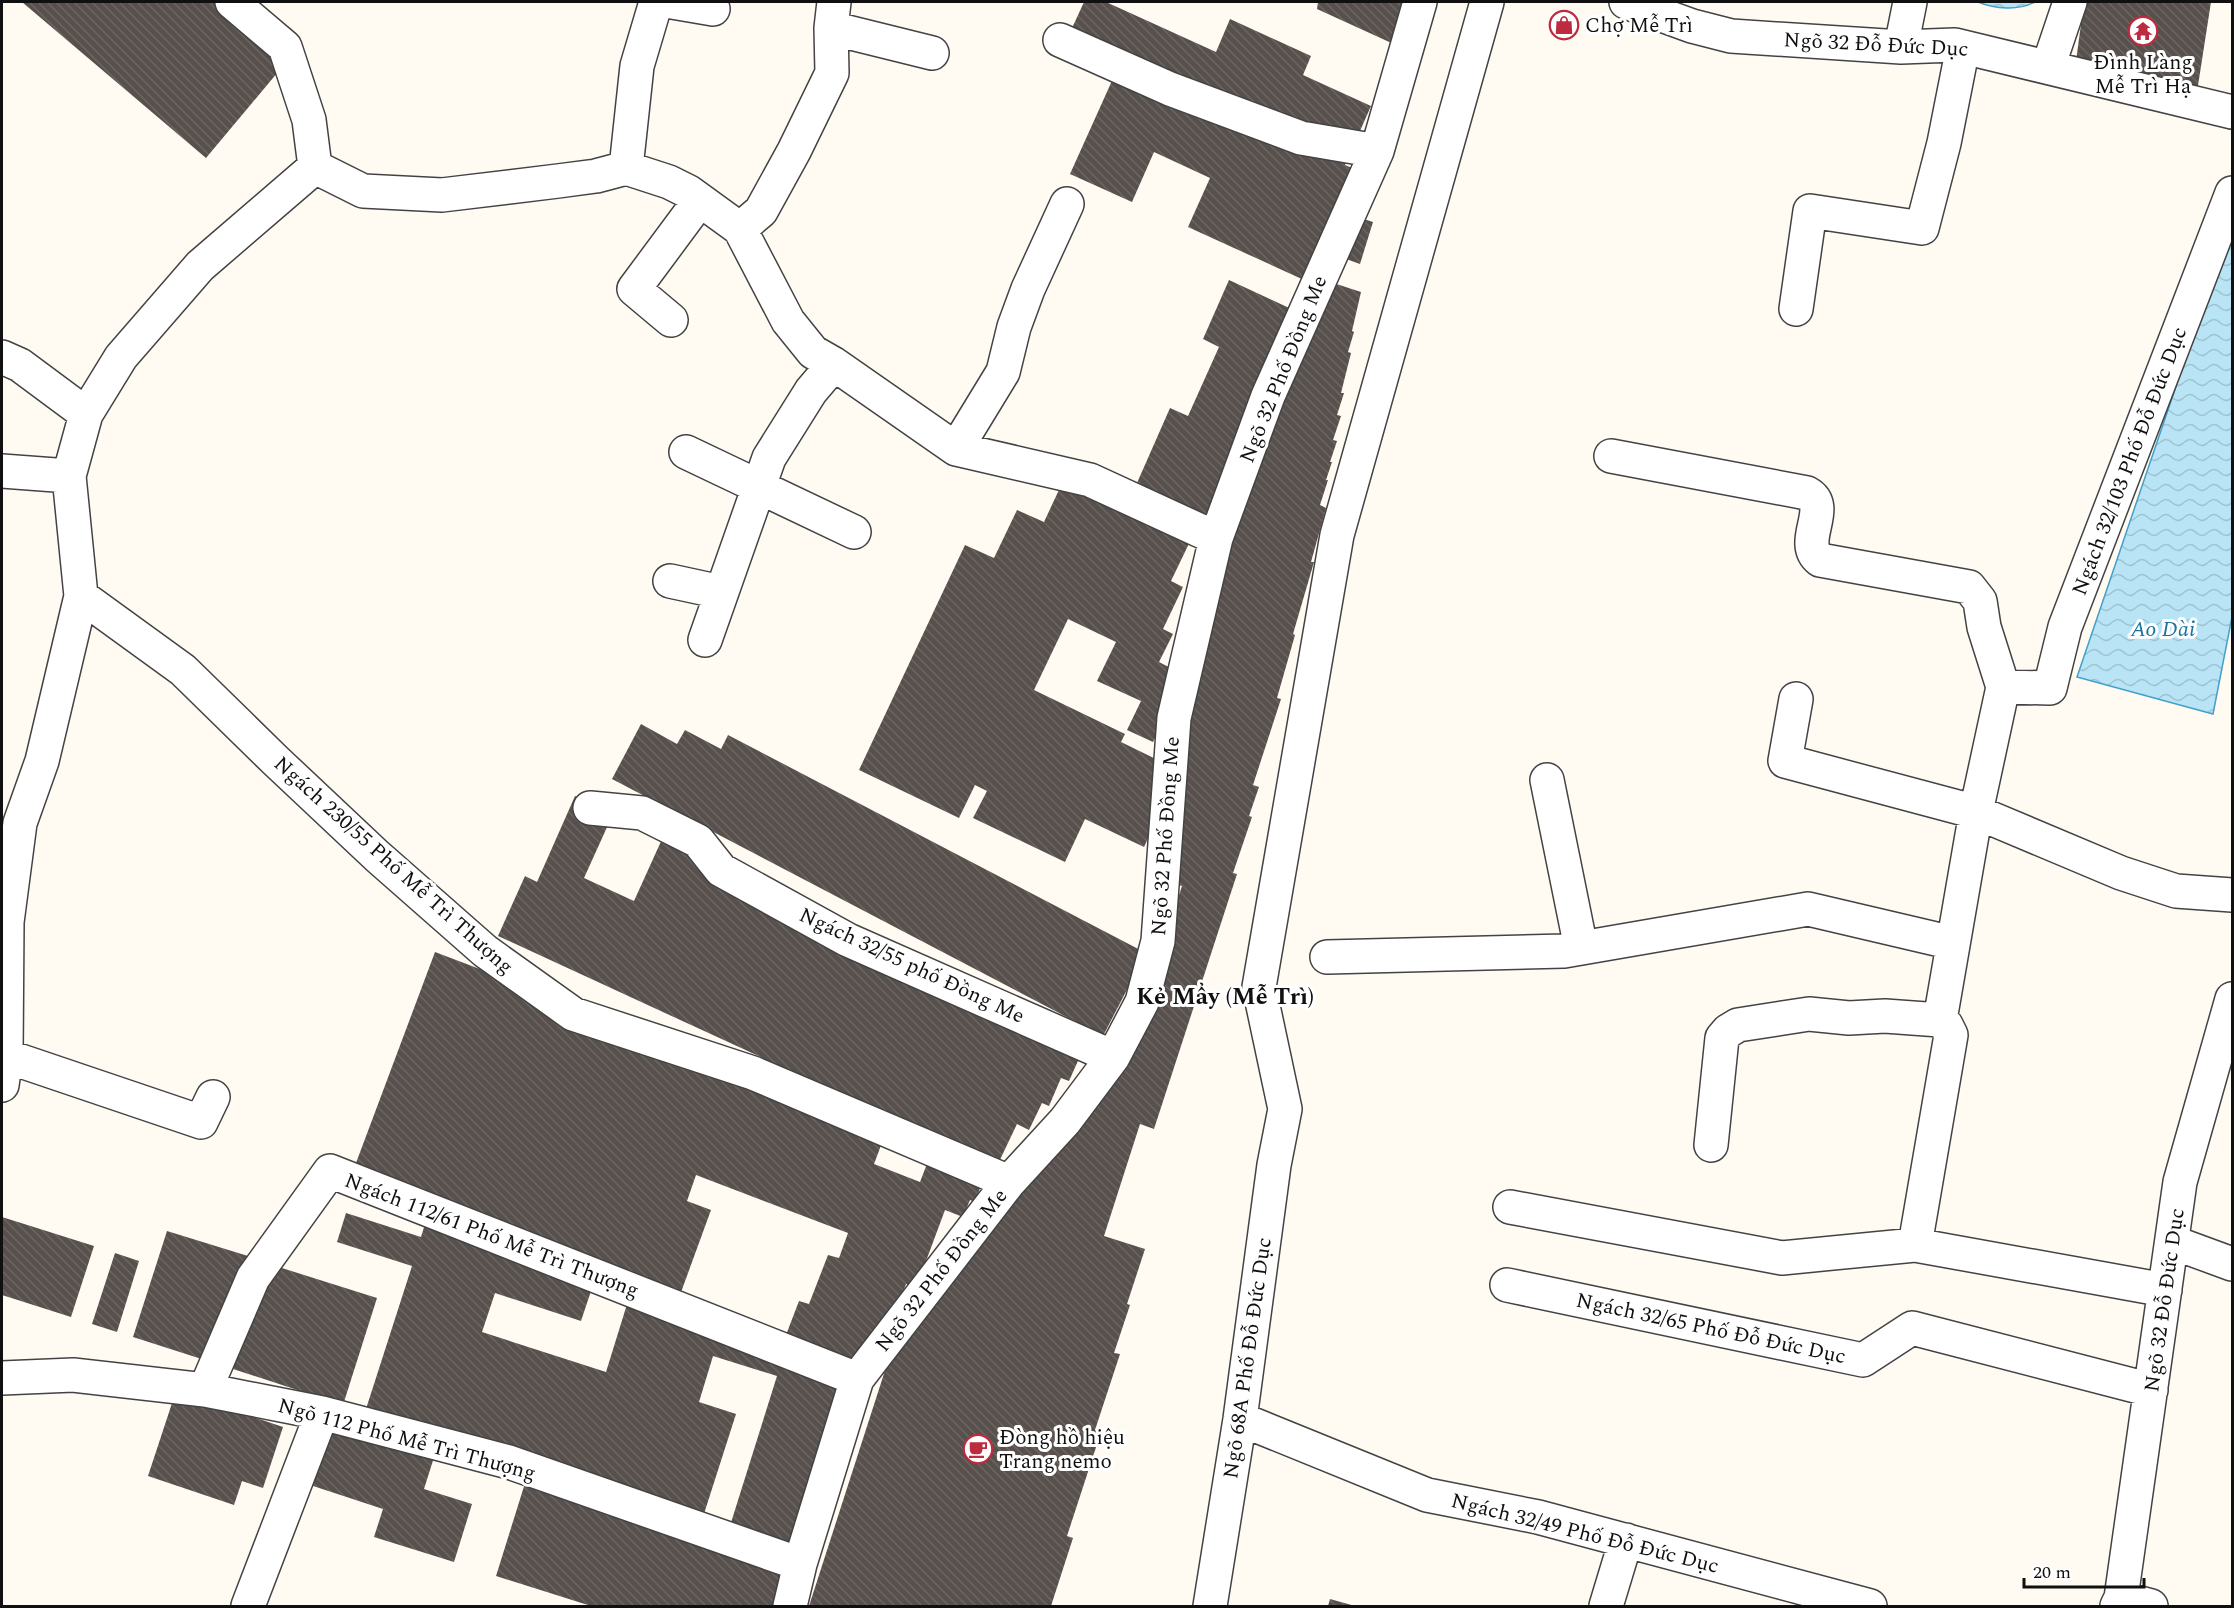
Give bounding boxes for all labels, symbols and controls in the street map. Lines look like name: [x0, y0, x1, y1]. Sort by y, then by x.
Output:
shop icon: Chợ Mễ Trì: [1548, 9, 1580, 41]
place label: Chợ Mễ Trì: [1585, 10, 1693, 42]
temple icon: Đình Làng Mễ Trì Hạ: [2127, 15, 2159, 47]
street label: Ngõ 32 Đỗ Đức Dục: [1783, 24, 1969, 66]
place label: Đình Làng Mễ Trì Hạ: [2093, 47, 2193, 103]
street label: Ngõ 32 Phố Đồng Me: [1232, 271, 1336, 468]
street label: Ngách 32/103 Phố Đỗ Đức Dục: [2064, 322, 2196, 600]
water label: Ao Dài: [2130, 613, 2195, 646]
street label: Ngõ 32 Phố Đồng Me: [1143, 735, 1189, 937]
street label: Ngách 230/55 Phố Mễ Trì Thượng: [266, 749, 520, 982]
street label: Ngách 32/55 phố Đồng Me: [793, 899, 1030, 1032]
district label: Kẻ Mẩy (Mễ Trì): [1136, 979, 1314, 1015]
street label: Ngách 112/61 Phố Mễ Trì Thượng: [340, 1165, 644, 1307]
street label: Ngõ 32 Phố Đồng Me: [868, 1182, 1016, 1359]
street label: Ngõ 32 Đỗ Đức Dục: [2136, 1206, 2194, 1394]
street label: Ngõ 68A Phố Đỗ Đức Dục: [1215, 1236, 1281, 1481]
street label: Ngách 32/65 Phố Đỗ Đức Dục: [1573, 1285, 1849, 1373]
street label: Ngõ 112 Phố Mễ Trì Thượng: [274, 1390, 539, 1490]
place label: Đòng hồ hiệu Trang nemo: [999, 1422, 1125, 1478]
cafe icon: Đòng hồ hiệu Trang nemo: [962, 1433, 994, 1465]
street label: Ngách 32/49 Phố Đỗ Đức Dục: [1448, 1485, 1722, 1583]
scale bar: [2024, 1551, 2144, 1589]
text: 20 m: [2033, 1559, 2071, 1586]

